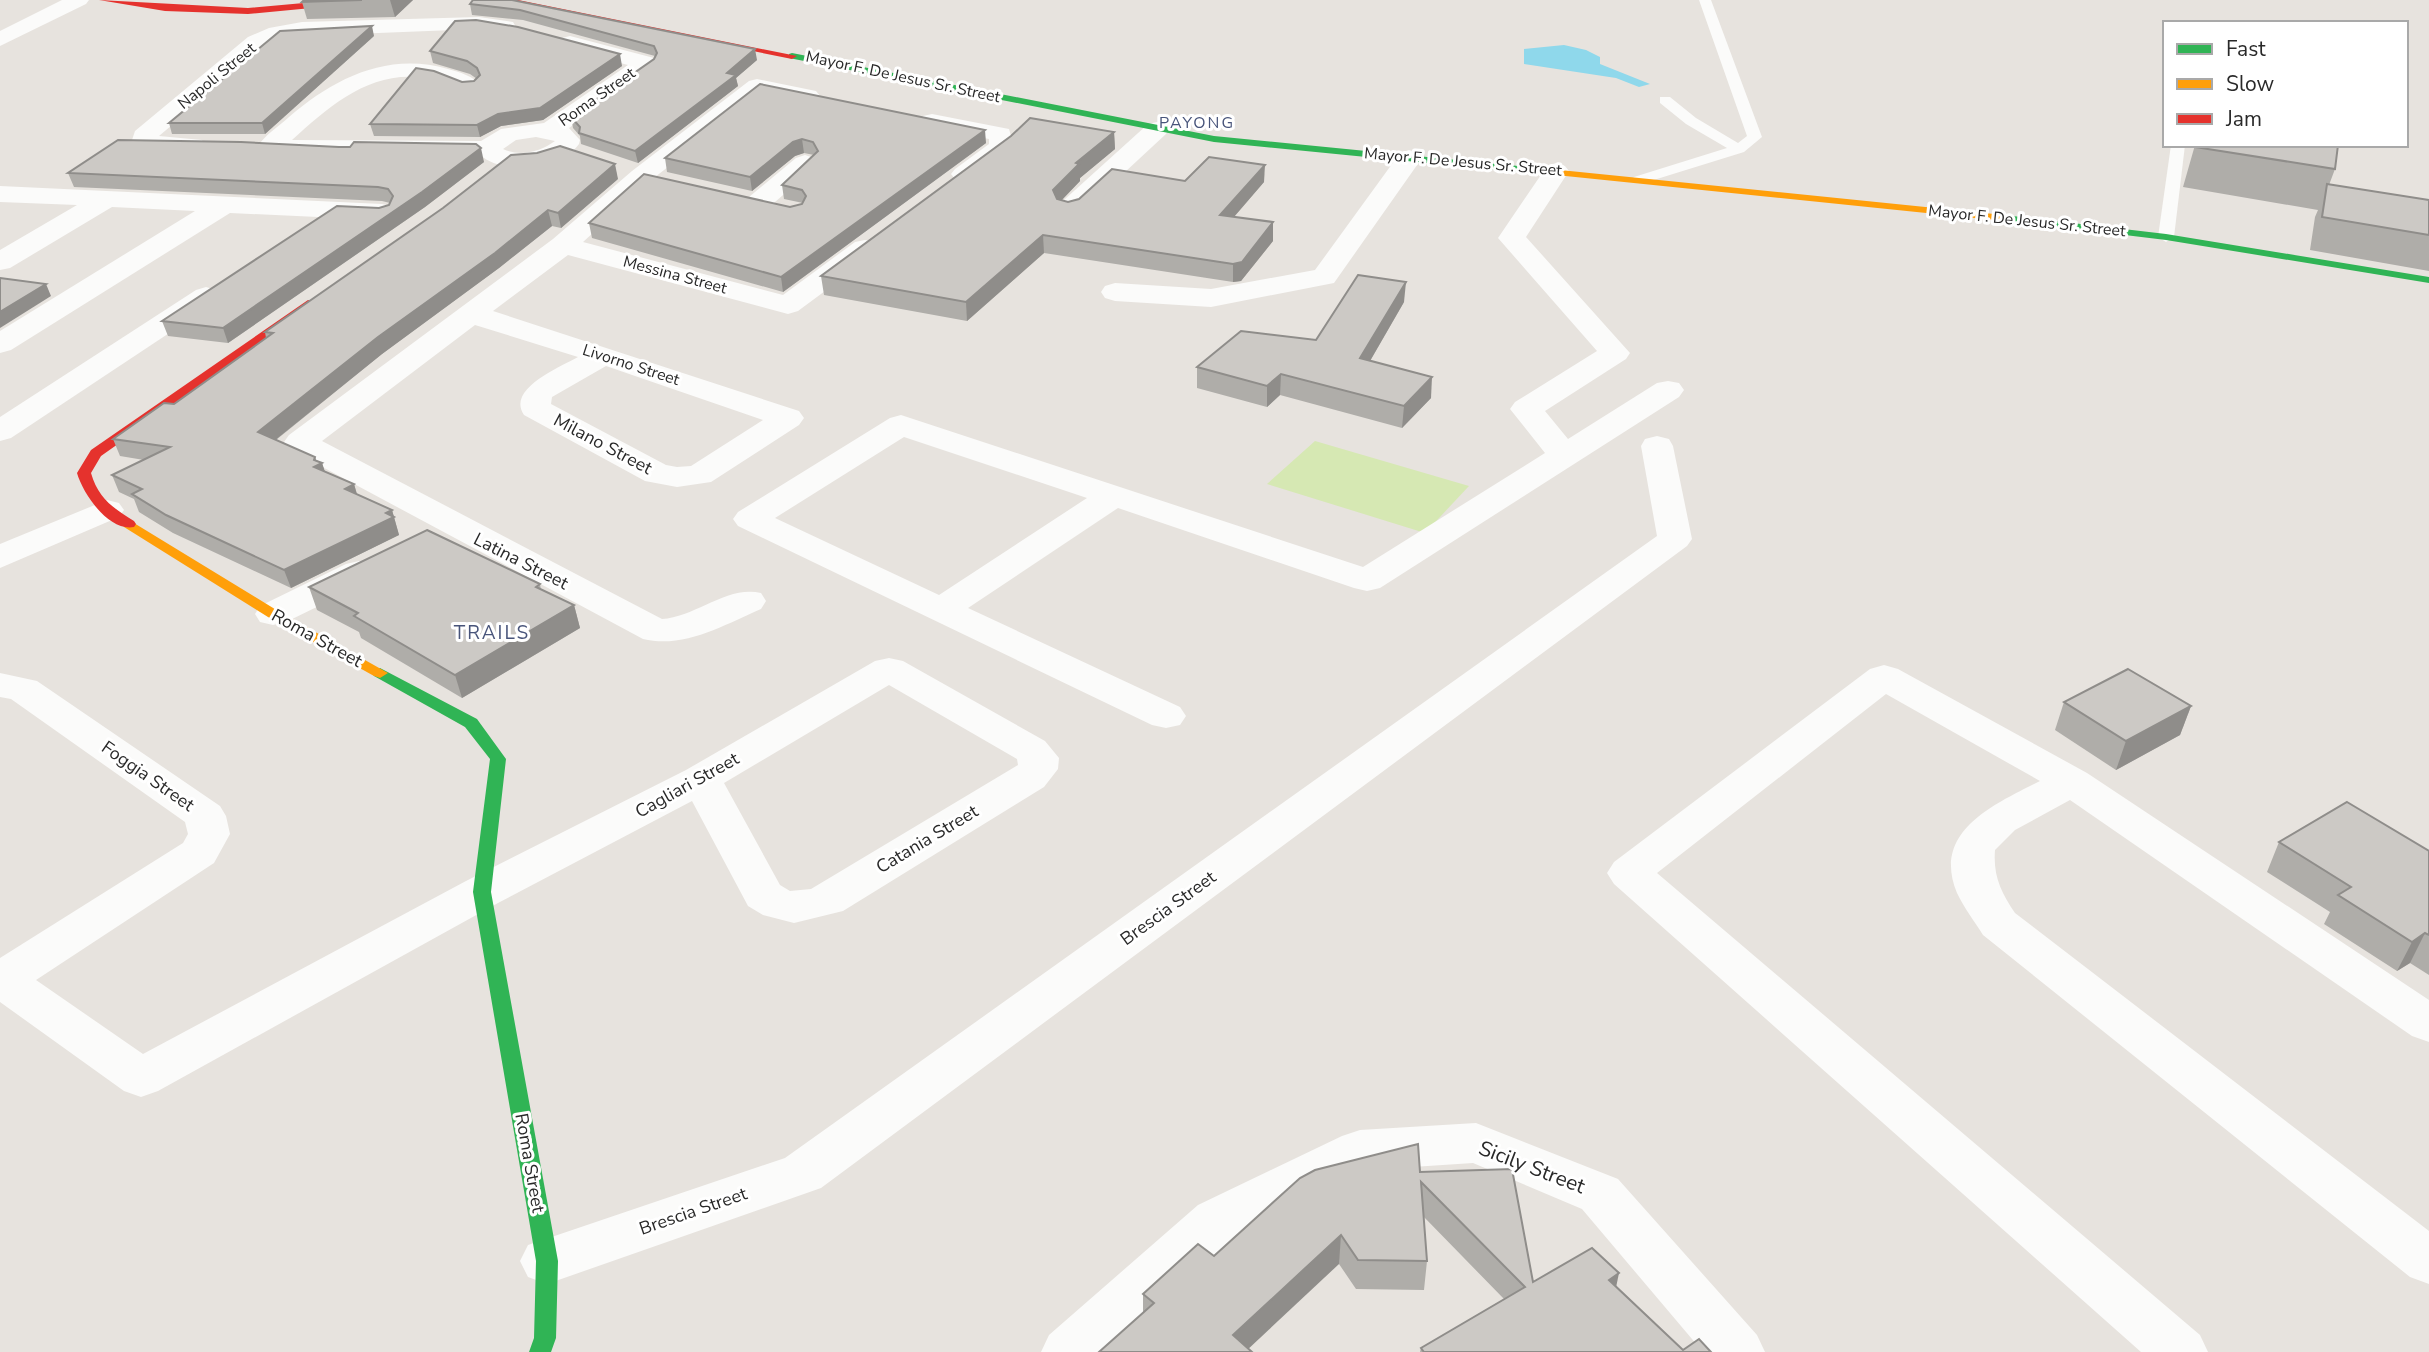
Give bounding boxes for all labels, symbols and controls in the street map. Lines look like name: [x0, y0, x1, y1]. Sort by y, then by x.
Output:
legend: [2163, 21, 2408, 147]
text: Fast: [2226, 35, 2266, 63]
street label: Napoli Street: [173, 37, 261, 114]
street label: Mayor F. De Jesus Sr. Street: [804, 46, 1003, 108]
street label: Roma Street: [554, 62, 640, 132]
text: Slow: [2226, 70, 2275, 98]
text: Jam: [2225, 105, 2262, 133]
district label: PAYONG: [1159, 112, 1235, 134]
street label: Mayor F. De Jesus Sr. Street: [1363, 142, 1563, 182]
street label: Mayor F. De Jesus Sr. Street: [1927, 200, 2127, 242]
street label: Messina Street: [621, 251, 730, 300]
street label: Livorno Street: [580, 339, 683, 391]
street label: Milano Street: [550, 408, 657, 480]
street label: Latina Street: [470, 527, 573, 595]
street label: Roma Street: [267, 603, 367, 673]
district label: TRAILS: [454, 620, 530, 646]
street label: Foggia Street: [97, 735, 200, 817]
street label: Cagliari Street: [631, 746, 744, 823]
street label: Catania Street: [872, 799, 983, 879]
street label: Brescia Street: [1115, 865, 1221, 951]
street label: Roma Street: [509, 1111, 551, 1215]
street label: Sicily Street: [1475, 1134, 1590, 1200]
street label: Brescia Street: [636, 1181, 751, 1241]

